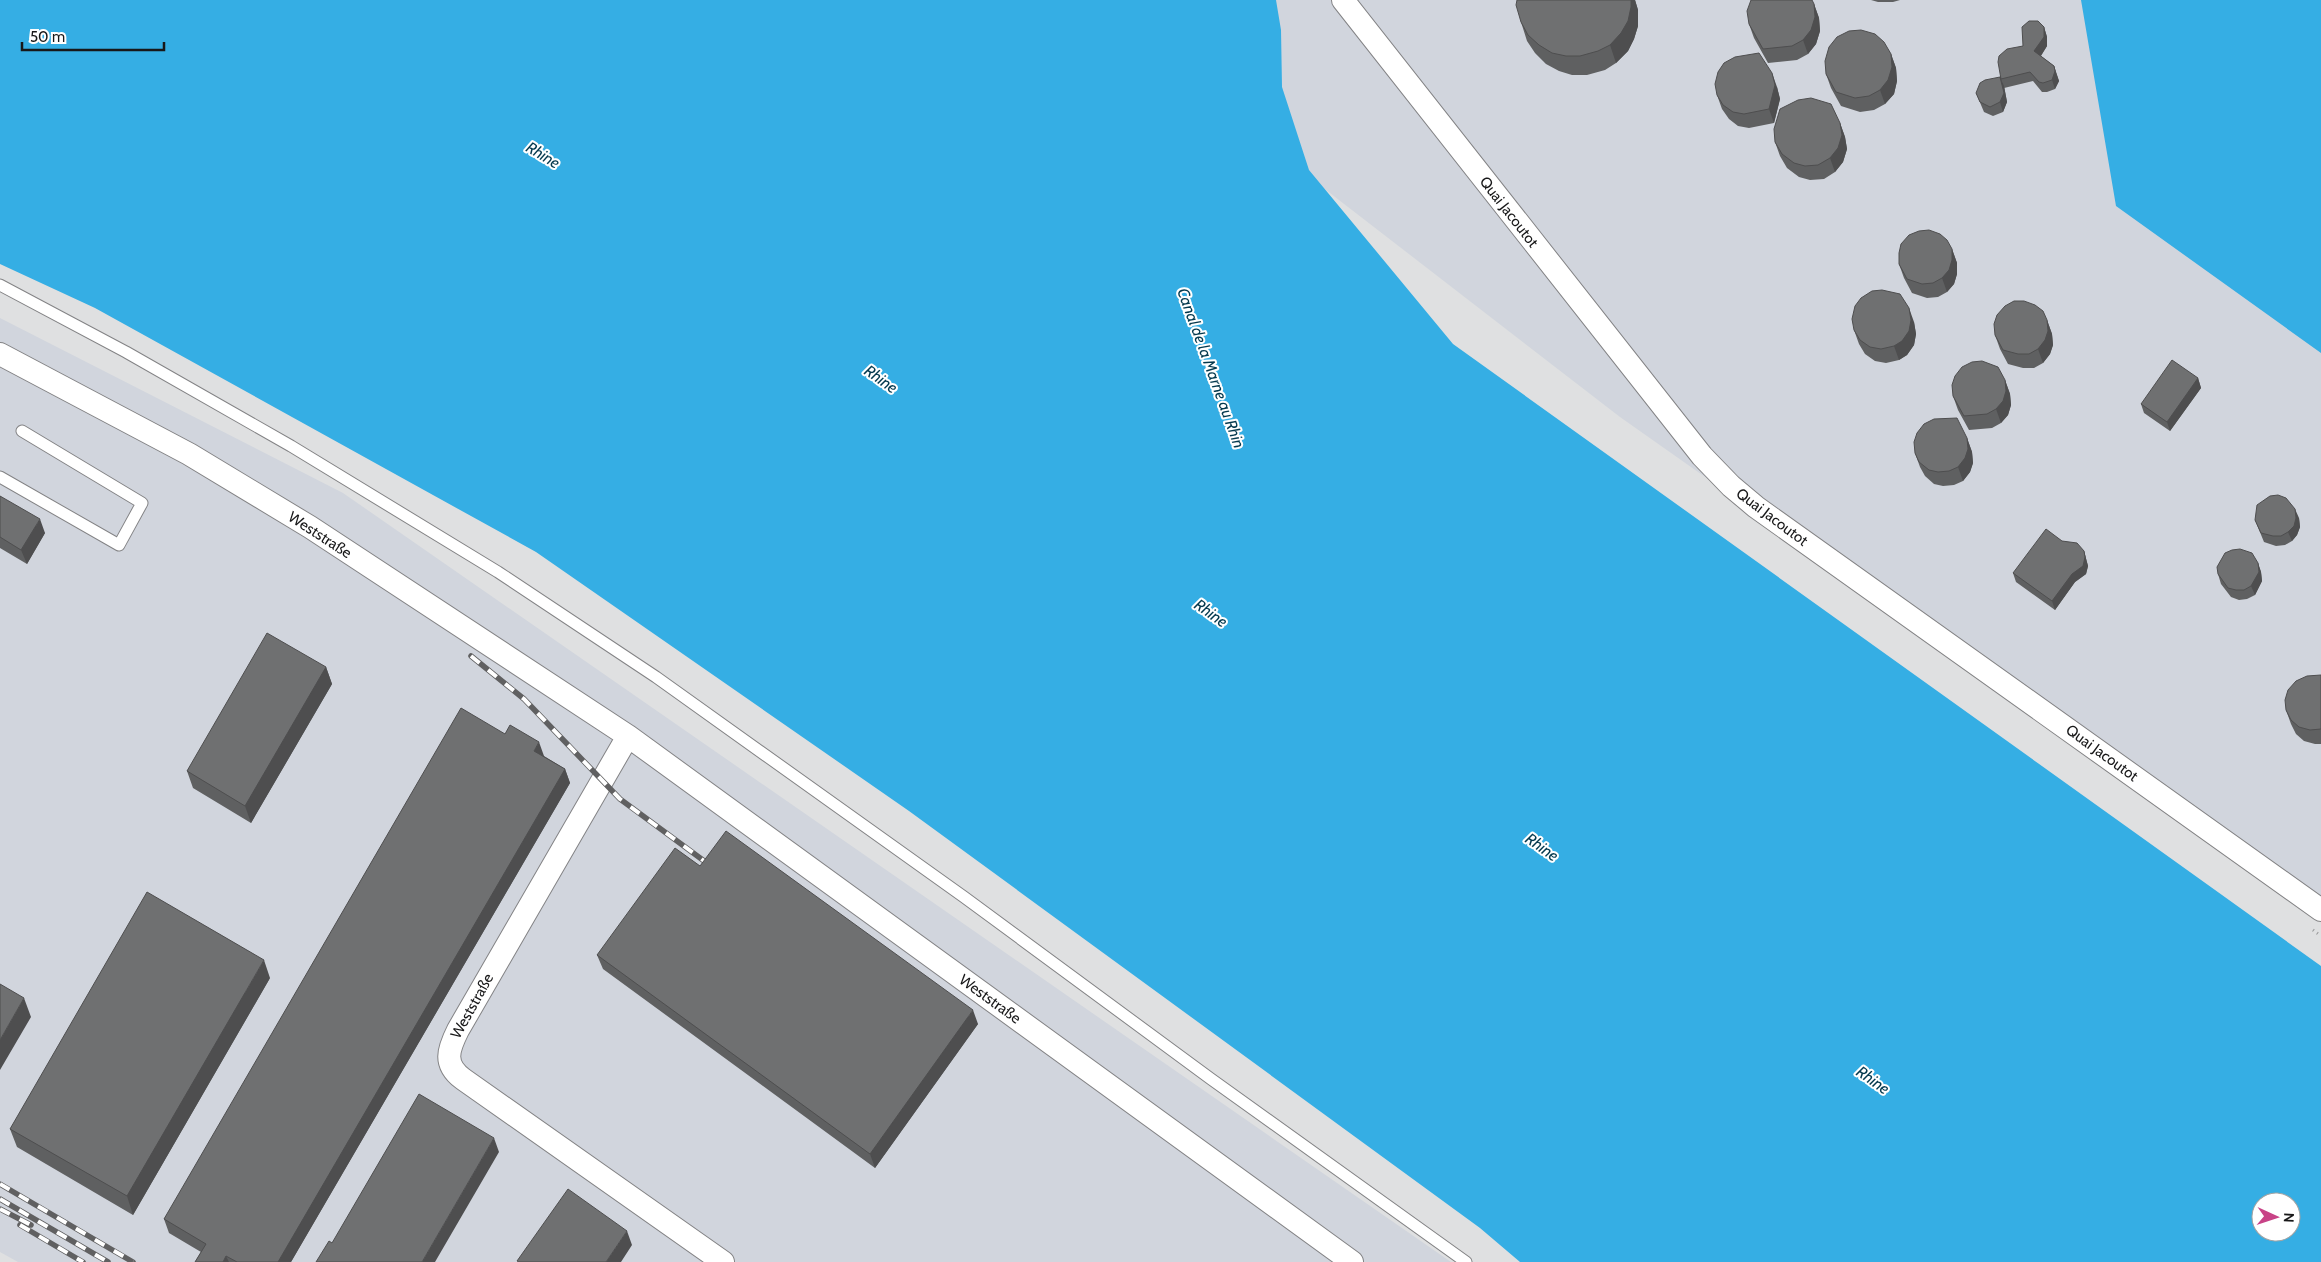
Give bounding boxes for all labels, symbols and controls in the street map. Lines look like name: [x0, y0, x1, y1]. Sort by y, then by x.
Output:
scale bar: [22, 20, 165, 52]
text: 50 m: [30, 28, 65, 46]
water label: Rhine: [523, 138, 563, 172]
street label: Quai Jacoutot: [1476, 173, 1542, 251]
water label: Canal de la Marne au Rhin: [1173, 285, 1249, 451]
water label: Rhine: [861, 361, 901, 397]
street label: Quai Jacoutot: [1733, 484, 1811, 550]
street label: Weststraße: [285, 508, 355, 562]
water label: Rhine: [1191, 595, 1231, 631]
street label: Quai Jacoutot: [2062, 721, 2142, 785]
water label: Rhine: [1522, 829, 1562, 865]
street label: Weststraße: [447, 970, 497, 1042]
street label: Weststraße: [956, 971, 1025, 1028]
water label: Rhine: [1853, 1062, 1893, 1098]
north arrow: [2251, 1192, 2301, 1242]
text: N: [2280, 1212, 2298, 1223]

